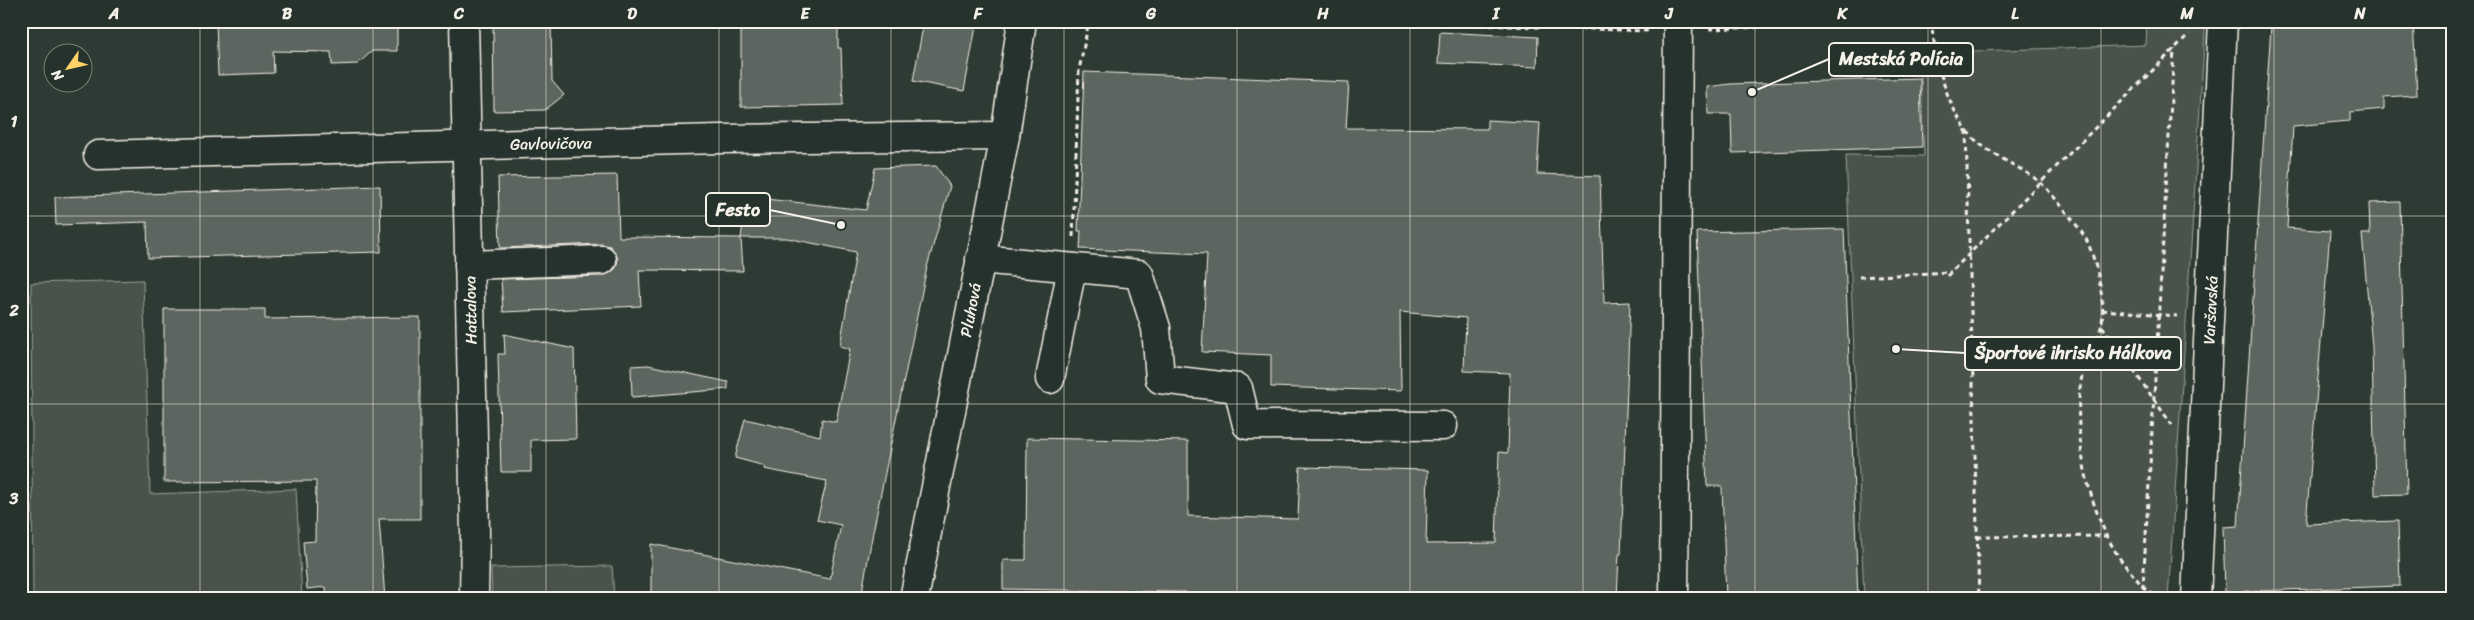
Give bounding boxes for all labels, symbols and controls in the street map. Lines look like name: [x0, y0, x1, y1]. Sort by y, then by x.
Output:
text: A: [108, 0, 119, 28]
text: B: [282, 0, 293, 28]
text: C: [453, 0, 465, 28]
text: D: [627, 0, 637, 28]
text: E: [801, 0, 811, 28]
text: F: [973, 0, 984, 28]
text: G: [1145, 0, 1157, 28]
text: H: [1316, 0, 1329, 28]
text: I: [1492, 0, 1501, 28]
text: J: [1664, 0, 1674, 28]
text: K: [1836, 0, 1848, 28]
text: L: [2011, 0, 2019, 28]
text: M: [2179, 0, 2194, 28]
text: N: [2353, 0, 2366, 28]
north arrow: [42, 42, 92, 92]
callout: Mestská Polícia: [1829, 43, 1973, 76]
text: Mestská Polícia: [1838, 43, 1964, 75]
text: N: [44, 64, 71, 87]
text: 1: [11, 107, 18, 136]
street label: Gavlovičova: [510, 128, 593, 159]
callout: Festo: [706, 193, 770, 226]
text: Festo: [715, 194, 761, 226]
street label: Hattalova: [455, 275, 486, 345]
street label: Varšavská: [2194, 275, 2227, 345]
street label: Pluhová: [951, 280, 990, 340]
text: 2: [8, 296, 19, 325]
callout: Športové ihrisko Hálkova: [1965, 337, 2181, 370]
text: Športové ihrisko Hálkova: [1973, 337, 2172, 369]
text: 3: [9, 484, 19, 513]

